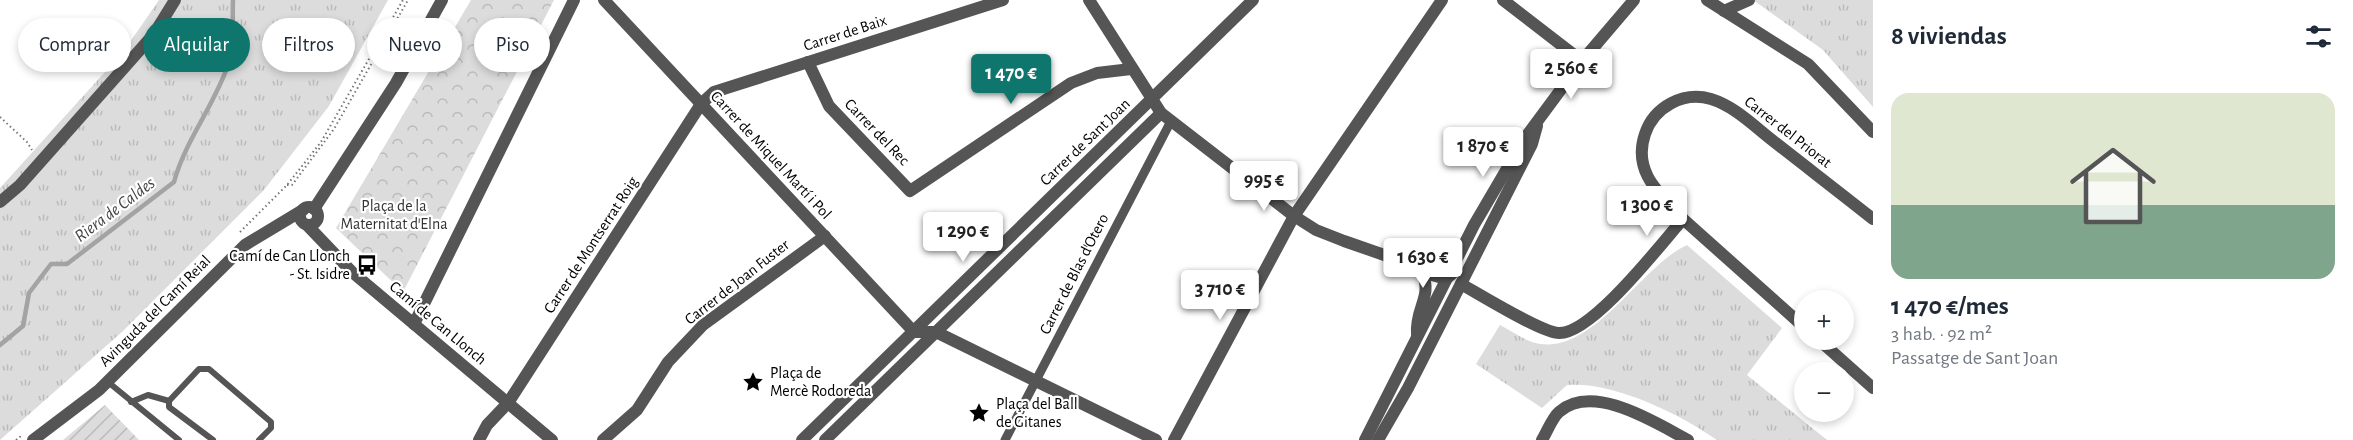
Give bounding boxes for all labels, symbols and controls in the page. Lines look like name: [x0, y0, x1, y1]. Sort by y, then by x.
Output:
street label: Carrer de Baix: [802, 12, 888, 54]
chip: Comprar: [18, 18, 131, 72]
chip: Alquilar: [143, 18, 250, 72]
chip: Filtros: [262, 18, 355, 72]
chip: Nuevo: [367, 18, 462, 72]
chip: Piso: [474, 18, 550, 72]
icon: filters: [2302, 20, 2335, 53]
text: 8 viviendas: [1891, 23, 2007, 49]
pin: 2 560 €: [1516, 49, 1626, 100]
pin: 1 470 €: [956, 54, 1066, 105]
text: 2 560 €: [1544, 58, 1598, 78]
text: 1 470 €: [985, 63, 1037, 83]
street label: Carrer de Miquel Martí i Pol: [708, 88, 834, 222]
street label: Carrer del Priorat: [1741, 93, 1835, 171]
street label: Carrer de Sant Joan: [1037, 95, 1133, 189]
street label: Carrer del Rec: [842, 96, 912, 168]
pin: 1 870 €: [1428, 127, 1538, 178]
icon: home: [2059, 132, 2167, 240]
text: 1 870 €: [1457, 136, 1509, 156]
pin: 995 €: [1222, 161, 1306, 212]
text: 995 €: [1244, 170, 1284, 190]
water label: Riera de Caldes: [71, 174, 159, 246]
street label: Carrer de Montserrat Roig: [541, 174, 641, 316]
pin: 1 300 €: [1592, 186, 1702, 237]
text: 1 300 €: [1621, 195, 1673, 215]
park label: Plaça de la Maternitat d'Elna: [340, 198, 448, 232]
street label: Carrer de Blas d'Otero: [1037, 211, 1111, 337]
pin: 1 290 €: [908, 212, 1018, 263]
text: 1 290 €: [937, 221, 989, 241]
street label: Carrer de Joan Fuster: [682, 236, 793, 328]
pin: 1 630 €: [1368, 238, 1478, 289]
text: 1 630 €: [1397, 247, 1449, 267]
place label: Camí de Can Llonch - St. Isidre: [229, 248, 350, 282]
street label: Avinguda del Camí Reial: [96, 252, 214, 370]
bus stop icon: Camí de Can Llonch - St. Isidre: [355, 253, 379, 277]
pin: 3 710 €: [1165, 270, 1275, 321]
street label: Camí de Can Llonch: [387, 278, 489, 368]
text: 3 710 €: [1195, 279, 1245, 299]
map controls: [1794, 290, 1854, 422]
button: +: [1794, 290, 1854, 350]
text: 1 470 €/mes: [1891, 293, 2009, 319]
text: 3 hab. · 92 m²: [1891, 324, 1992, 344]
text: Passatge de Sant Joan: [1891, 348, 2058, 368]
button: −: [1794, 362, 1854, 422]
place label: Plaça de Mercè Rodoreda: [770, 365, 871, 399]
place icon: Plaça de Mercè Rodoreda: [741, 370, 765, 394]
place label: Plaça del Ball de Gitanes: [996, 396, 1078, 430]
place icon: Plaça del Ball de Gitanes: [967, 401, 991, 425]

